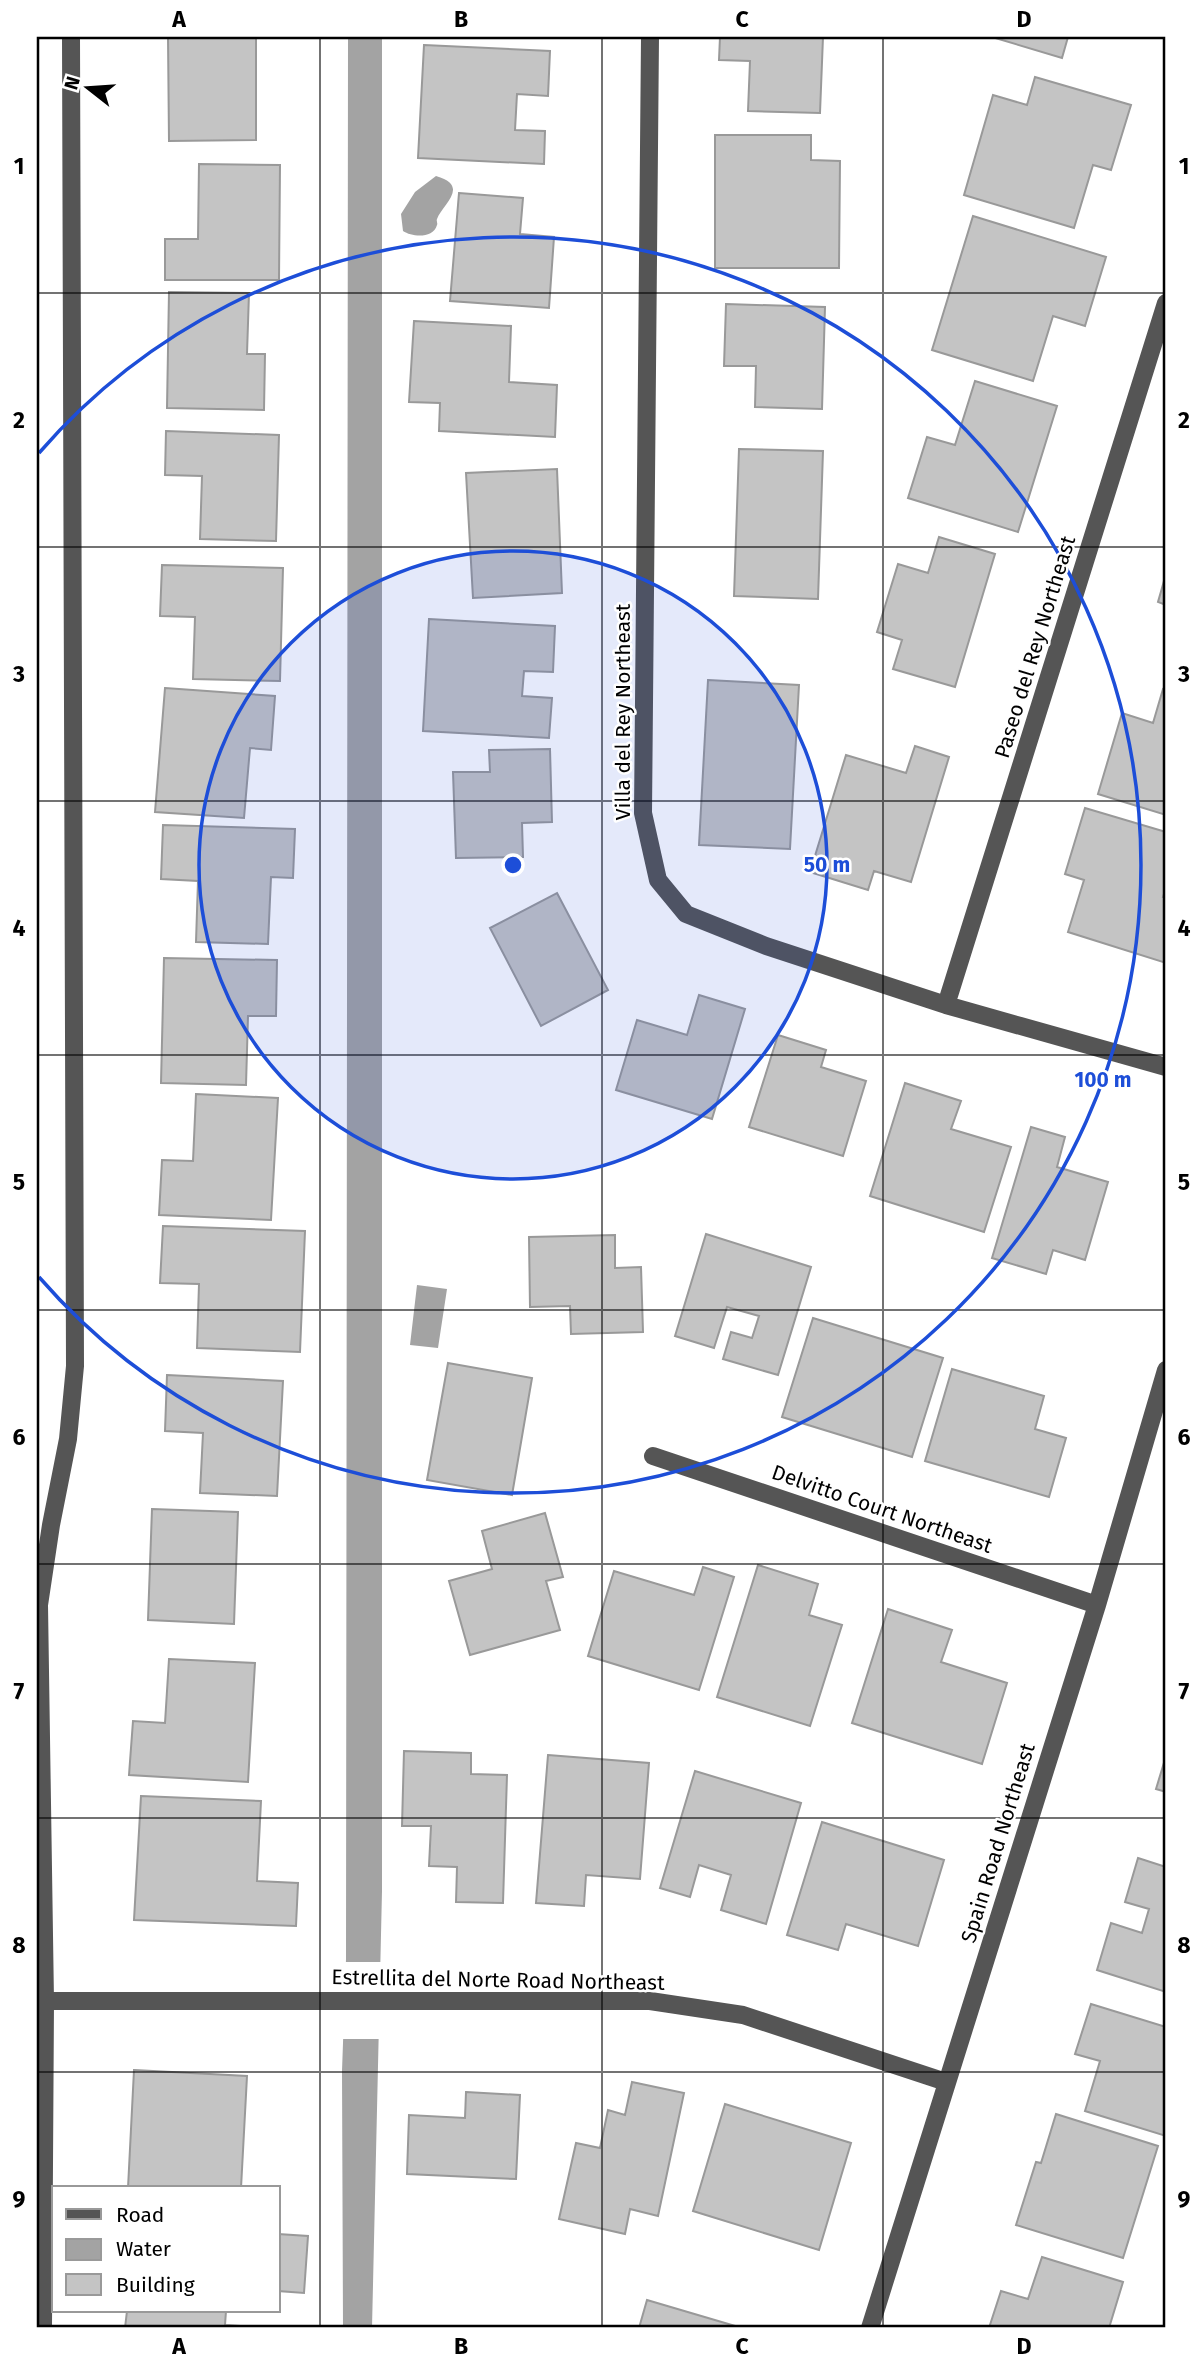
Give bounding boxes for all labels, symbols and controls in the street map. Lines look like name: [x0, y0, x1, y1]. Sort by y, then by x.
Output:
text: A: [171, 5, 186, 33]
text: B: [454, 5, 468, 33]
text: C: [735, 5, 749, 33]
text: D: [1017, 5, 1032, 33]
north arrow: [52, 52, 122, 122]
text: N: [59, 74, 85, 93]
text: 1: [14, 152, 24, 180]
text: 1: [1179, 152, 1189, 180]
text: 2: [13, 406, 25, 434]
text: 2: [1178, 406, 1190, 434]
street label: Paseo del Rey Northeast: [989, 532, 1081, 761]
street label: Villa del Rey Northeast: [610, 603, 636, 820]
text: 3: [12, 660, 25, 688]
text: 3: [1177, 660, 1190, 688]
text: 50 m: [804, 852, 850, 878]
centre of rings: [501, 853, 525, 877]
text: 4: [13, 914, 26, 942]
text: 4: [1178, 914, 1191, 942]
text: 100 m: [1074, 1067, 1132, 1093]
text: 5: [13, 1168, 25, 1196]
text: 5: [1178, 1168, 1190, 1196]
text: 6: [13, 1423, 26, 1451]
text: 6: [1178, 1423, 1191, 1451]
street label: Delvitto Court Northeast: [768, 1459, 996, 1559]
text: 7: [14, 1677, 25, 1705]
text: 7: [1179, 1677, 1190, 1705]
street label: Spain Road Northeast: [955, 1740, 1041, 1946]
text: 8: [12, 1931, 26, 1959]
text: 8: [1177, 1931, 1191, 1959]
street label: Estrellita del Norte Road Northeast: [331, 1964, 665, 1996]
text: 9: [13, 2185, 26, 2213]
text: 9: [1178, 2185, 1191, 2213]
legend: [52, 2186, 280, 2312]
text: Road: [116, 2202, 164, 2228]
text: Water: [116, 2236, 171, 2262]
text: Building: [116, 2272, 195, 2298]
text: A: [171, 2332, 186, 2360]
text: B: [454, 2332, 468, 2360]
text: C: [735, 2332, 749, 2360]
text: D: [1017, 2332, 1032, 2360]

